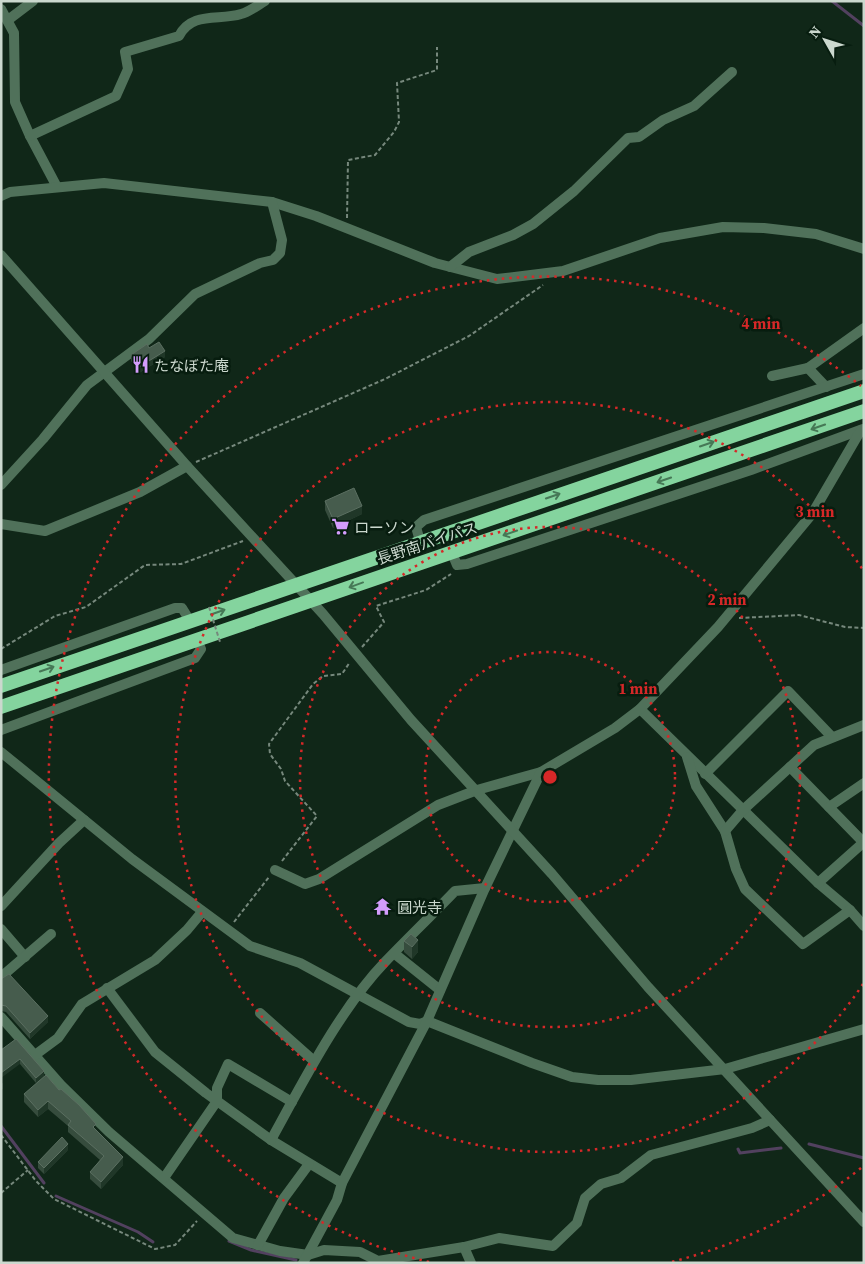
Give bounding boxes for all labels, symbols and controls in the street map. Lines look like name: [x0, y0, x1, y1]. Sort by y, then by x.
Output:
north arrow: [800, 15, 850, 65]
text: N: [804, 22, 826, 42]
text: 4 min: [742, 313, 780, 334]
restaurant icon: たなぼた庵: [130, 355, 150, 375]
place label: たなぼた庵: [154, 355, 229, 376]
one-way arrow: [810, 423, 826, 432]
one-way arrow: [699, 439, 715, 448]
one-way arrow: [657, 476, 672, 485]
one-way arrow: [545, 491, 561, 500]
text: 3 min: [796, 501, 834, 522]
supermarket icon: ローソン: [330, 517, 350, 537]
place label: ローソン: [354, 517, 414, 538]
street label: 長野南バイパス: [374, 517, 480, 569]
one-way arrow: [503, 529, 519, 538]
one-way arrow: [349, 581, 365, 590]
text: 2 min: [708, 589, 746, 610]
one-way arrow: [210, 607, 225, 616]
one-way arrow: [39, 664, 55, 674]
text: 1 min: [619, 678, 657, 699]
centre of rings: [541, 768, 559, 786]
temple icon: 圓光寺: [373, 897, 393, 917]
place label: 圓光寺: [397, 897, 442, 918]

